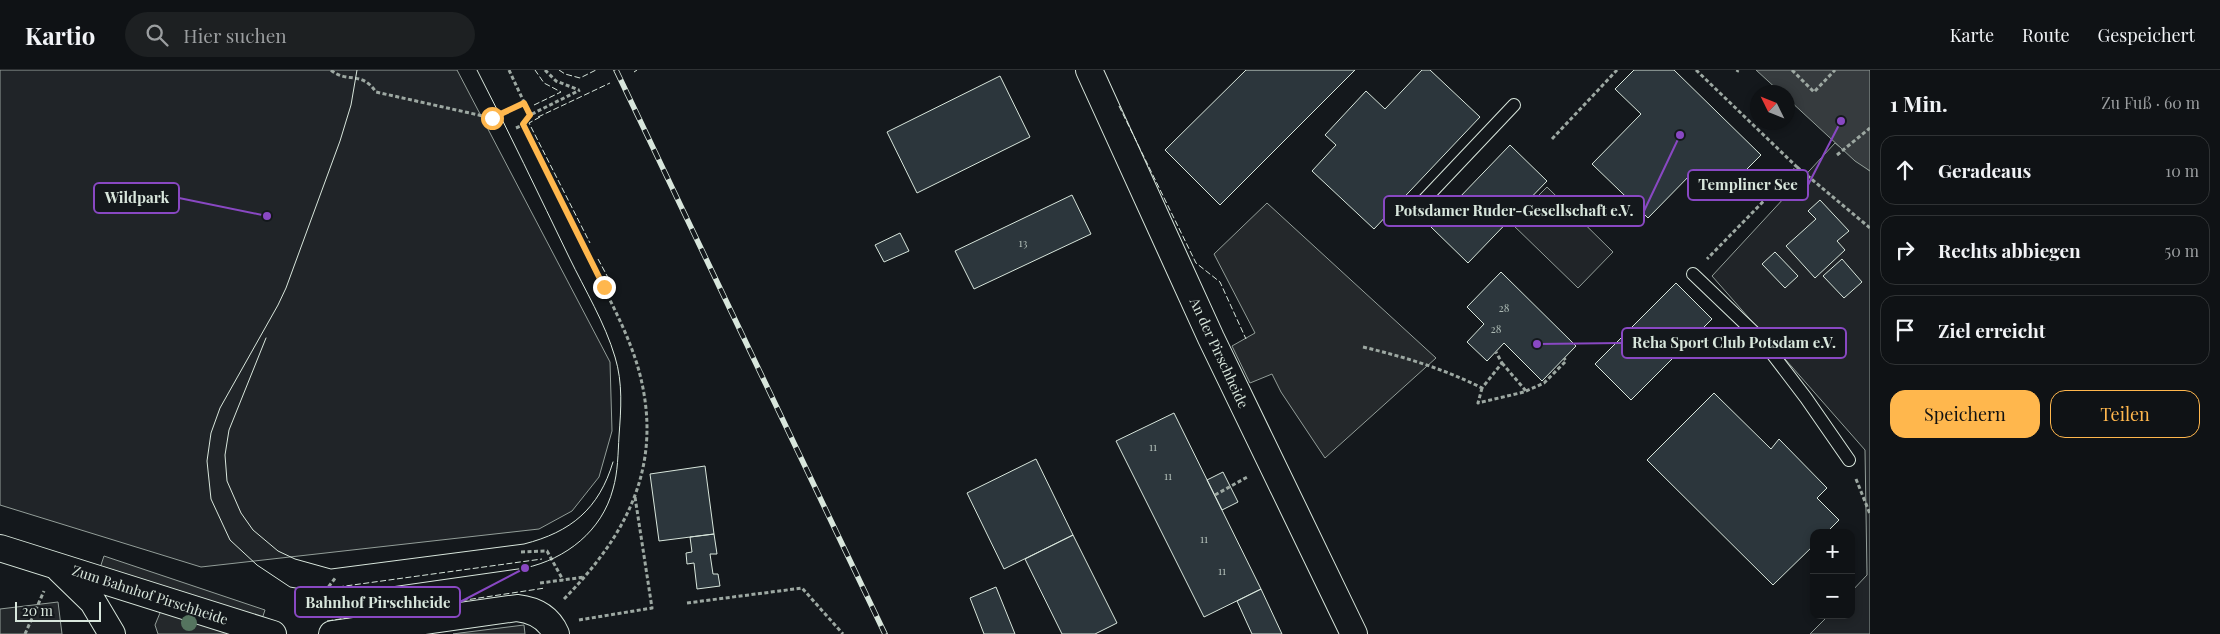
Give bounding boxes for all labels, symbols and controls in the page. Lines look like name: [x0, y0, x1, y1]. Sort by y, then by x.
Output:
search box: [125, 12, 475, 57]
text: Kartio: [25, 19, 95, 51]
icon: search: [143, 21, 171, 49]
text: Hier suchen: [183, 22, 287, 48]
text: Karte: [1950, 23, 1994, 47]
text: Route: [2022, 23, 2070, 47]
text: Gespeichert: [2098, 23, 2195, 47]
north arrow: [1750, 85, 1795, 130]
text: 1 Min.: [1890, 89, 1948, 117]
text: Zu Fuß · 60 m: [2101, 92, 2200, 113]
route start: [481, 107, 504, 130]
icon: ahead: [1891, 156, 1919, 184]
text: Geradeaus: [1938, 157, 2031, 183]
text: 10 m: [2165, 160, 2199, 181]
callout: Templiner See: [1688, 170, 1808, 200]
text: Templiner See: [1698, 174, 1798, 194]
callout: Wildpark: [94, 183, 179, 213]
text: Wildpark: [104, 187, 169, 207]
callout: Potsdamer Ruder-Gesellschaft e.V.: [1384, 196, 1644, 226]
text: Potsdamer Ruder-Gesellschaft e.V.: [1394, 200, 1634, 220]
house number: 13: [1019, 235, 1027, 250]
icon: right: [1891, 236, 1919, 264]
text: Rechts abbiegen: [1938, 237, 2081, 263]
text: 50 m: [2165, 240, 2199, 261]
route end: [593, 276, 616, 299]
street label: An der Pirschheide: [1185, 294, 1253, 411]
house number: 28: [1499, 300, 1510, 315]
icon: arrive: [1891, 316, 1919, 344]
text: Ziel erreicht: [1938, 317, 2046, 343]
house number: 28: [1491, 321, 1502, 336]
callout: Reha Sport Club Potsdam e.V.: [1622, 328, 1846, 358]
text: Reha Sport Club Potsdam e.V.: [1632, 332, 1836, 352]
button: Speichern: [1890, 390, 2040, 438]
button: Teilen: [2050, 390, 2200, 438]
house number: 11: [1149, 439, 1157, 454]
house number: 11: [1164, 468, 1172, 483]
map controls: [1810, 529, 1855, 619]
button: +: [1810, 529, 1855, 574]
house number: 11: [1200, 531, 1208, 546]
street label: Zum Bahnhof Pirschheide: [70, 560, 231, 629]
house number: 11: [1218, 563, 1226, 578]
button: −: [1810, 574, 1855, 619]
callout: Bahnhof Pirschheide: [295, 587, 460, 617]
text: Bahnhof Pirschheide: [305, 592, 451, 612]
scale bar: [15, 599, 101, 622]
text: 20 m: [22, 601, 53, 620]

